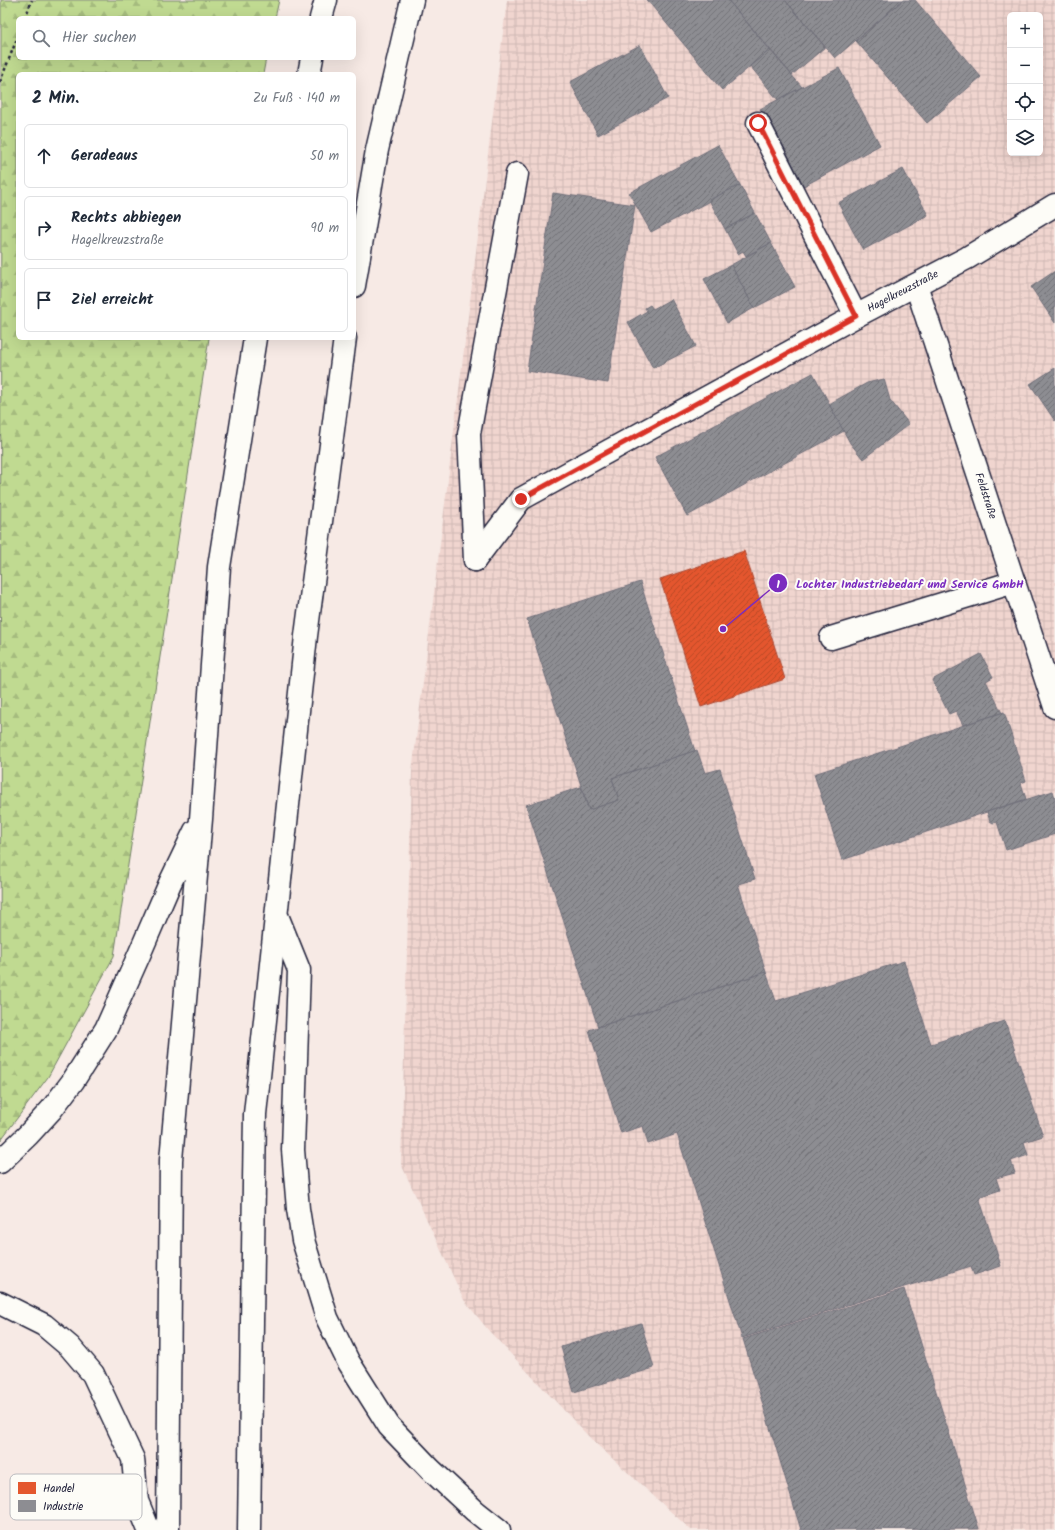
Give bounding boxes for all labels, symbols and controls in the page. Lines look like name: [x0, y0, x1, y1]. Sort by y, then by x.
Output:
map controls: [1007, 12, 1043, 156]
button: +: [1007, 12, 1043, 48]
search box: [16, 16, 356, 60]
text: Hier suchen: [62, 26, 136, 50]
icon: search: [30, 27, 52, 49]
button: −: [1007, 48, 1043, 84]
button: locate: [1007, 84, 1043, 120]
text: 2 Min.: [32, 85, 79, 112]
text: Zu Fuß · 140 m: [253, 88, 340, 109]
route start: [749, 114, 767, 132]
button: layers: [1007, 120, 1043, 156]
text: Geradeaus: [71, 144, 138, 168]
icon: ahead: [33, 145, 55, 167]
text: 50 m: [310, 146, 339, 167]
text: Rechts abbiegen: [71, 206, 181, 230]
icon: right: [33, 217, 55, 239]
text: 90 m: [311, 218, 339, 239]
text: Hagelkreuzstraße: [71, 230, 164, 251]
street label: Hagelkreuzstraße: [864, 265, 942, 318]
text: Ziel erreicht: [71, 288, 154, 312]
icon: arrive: [33, 289, 55, 311]
street label: Feldstraße: [969, 470, 1002, 522]
route end: [512, 490, 530, 508]
callout: Lochter Industriebedarf und Service GmbH: [768, 571, 1032, 595]
text: 1: [776, 575, 780, 594]
text: Lochter Industriebedarf und Service GmbH: [796, 575, 1024, 594]
legend: [10, 1474, 142, 1520]
text: Handel: [43, 1480, 75, 1498]
text: Industrie: [43, 1498, 83, 1516]

